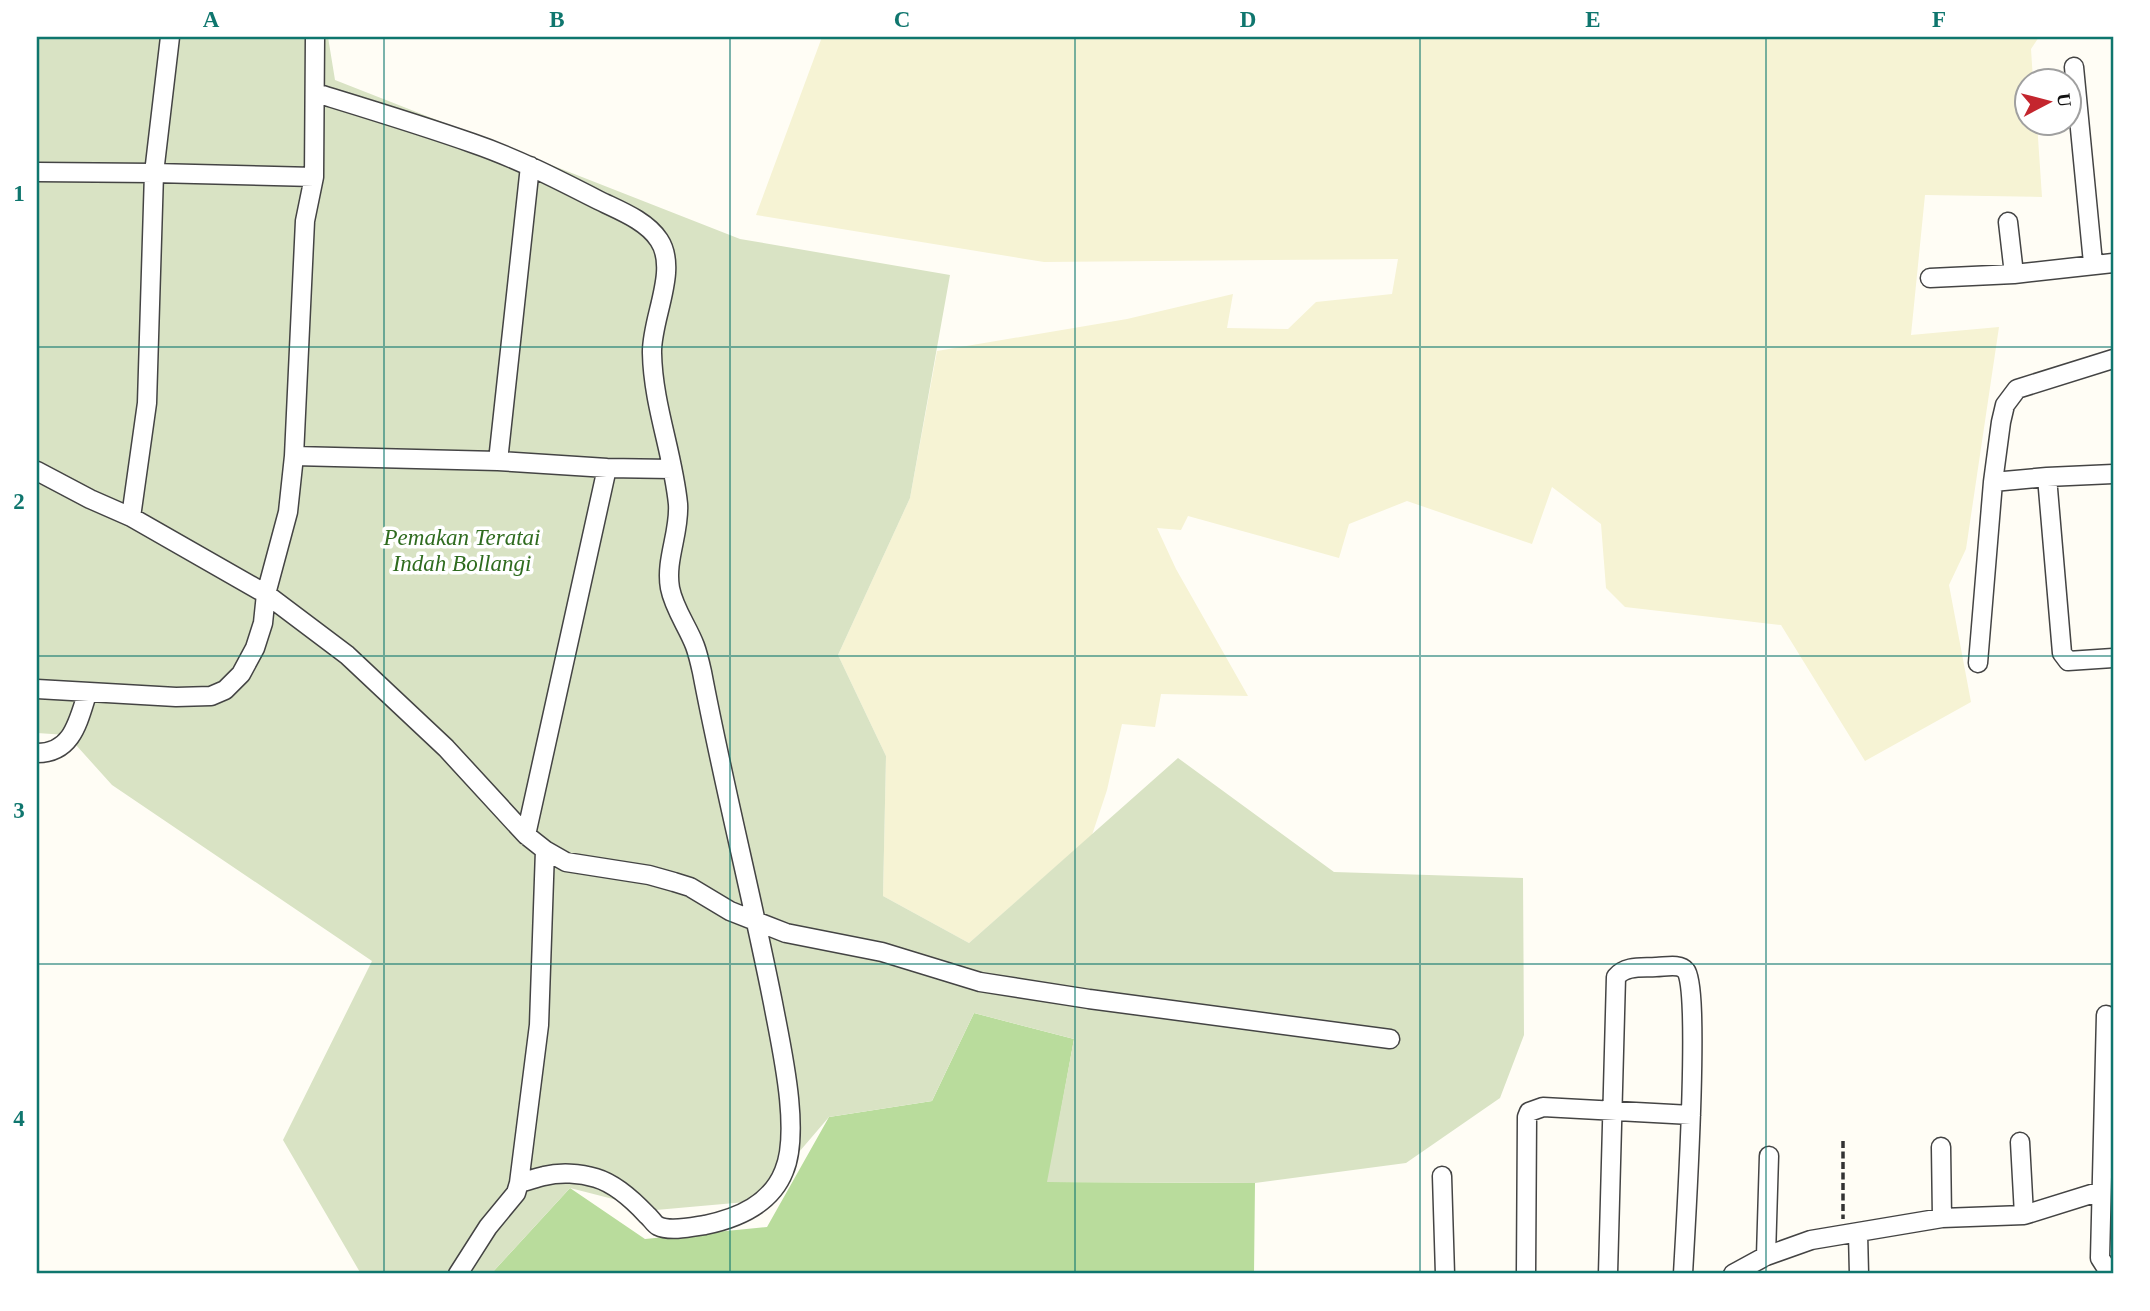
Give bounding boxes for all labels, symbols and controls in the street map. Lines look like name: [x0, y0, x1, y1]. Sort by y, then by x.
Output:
text: A: [203, 7, 220, 32]
text: B: [549, 7, 565, 32]
text: C: [894, 7, 910, 32]
text: D: [1240, 7, 1256, 32]
text: E: [1585, 7, 1601, 32]
text: F: [1932, 7, 1946, 32]
north arrow: [2014, 66, 2084, 136]
text: U: [2053, 92, 2076, 108]
text: 1: [13, 181, 25, 206]
text: 2: [13, 489, 25, 514]
park label: Pemakan Teratai Indah Bollangi: [383, 525, 540, 576]
text: 3: [13, 798, 25, 823]
text: 4: [13, 1106, 25, 1131]

